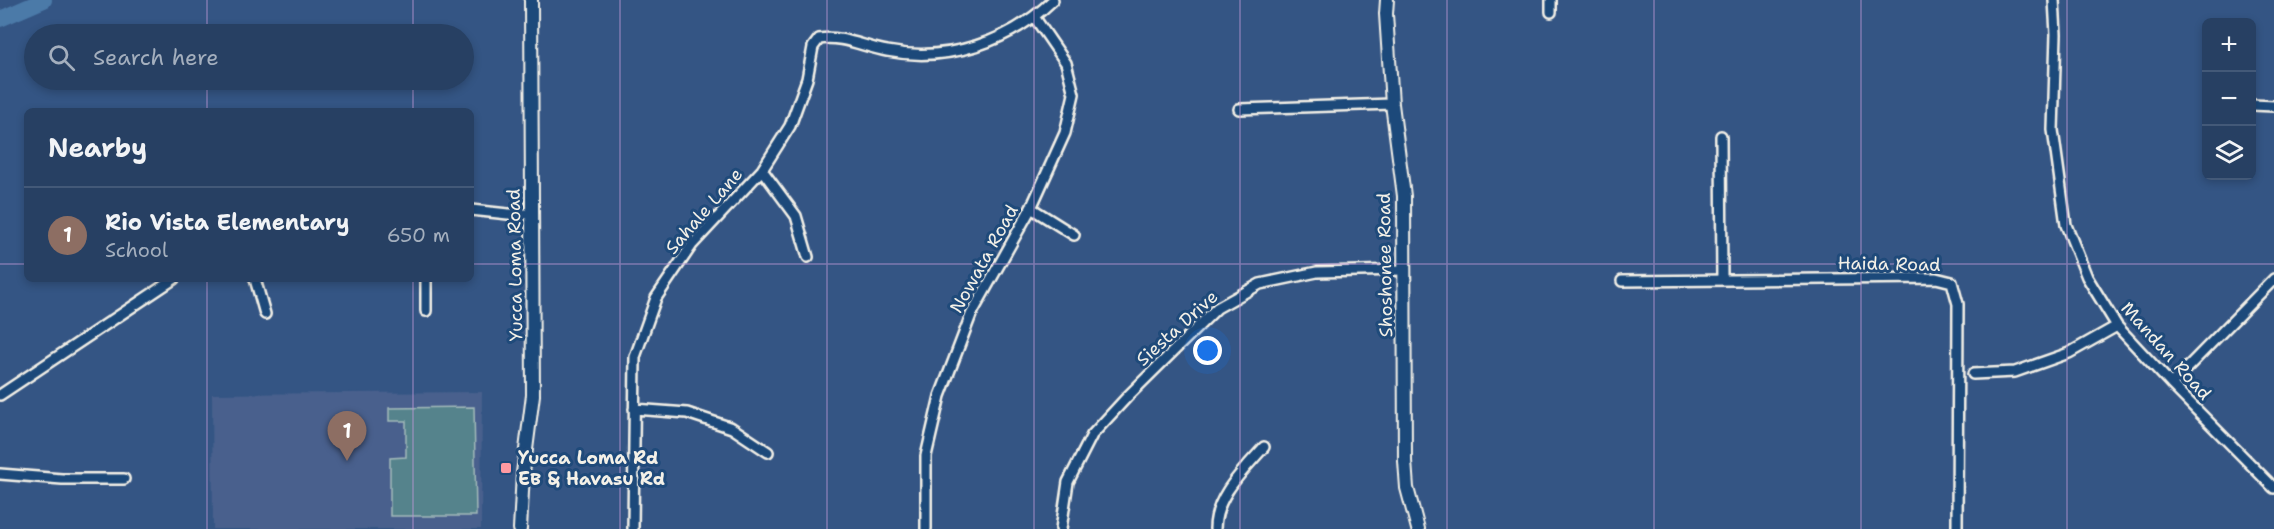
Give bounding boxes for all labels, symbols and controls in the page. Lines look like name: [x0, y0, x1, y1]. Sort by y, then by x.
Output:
map controls: [2202, 18, 2256, 180]
button: +: [2202, 18, 2256, 72]
search box: [24, 24, 474, 90]
icon: search: [45, 41, 78, 74]
text: Search here: [93, 43, 219, 72]
button: −: [2202, 72, 2256, 126]
button: layers: [2202, 126, 2256, 180]
text: Nearby: [48, 130, 147, 165]
street label: Sahale Lane: [660, 163, 748, 259]
street label: Yucca Loma Road: [502, 188, 528, 342]
street label: Shoshonee Road: [1372, 193, 1398, 337]
street label: Nowata Road: [944, 201, 1024, 317]
text: Rio Vista Elementary: [105, 208, 349, 237]
text: 1: [63, 222, 72, 248]
text: 650 m: [387, 222, 450, 248]
text: School: [105, 237, 168, 263]
street label: Haida Road: [1837, 251, 1941, 277]
street label: Siesta Drive: [1131, 285, 1223, 371]
street label: Mandan Road: [2115, 297, 2217, 405]
your location: [1193, 336, 1222, 365]
pin: 1: [328, 412, 366, 461]
place label: Yucca Loma Rd EB & Havasu Rd: [518, 446, 665, 491]
marker: Yucca Loma Rd EB & Havasu Rd: [499, 461, 513, 475]

